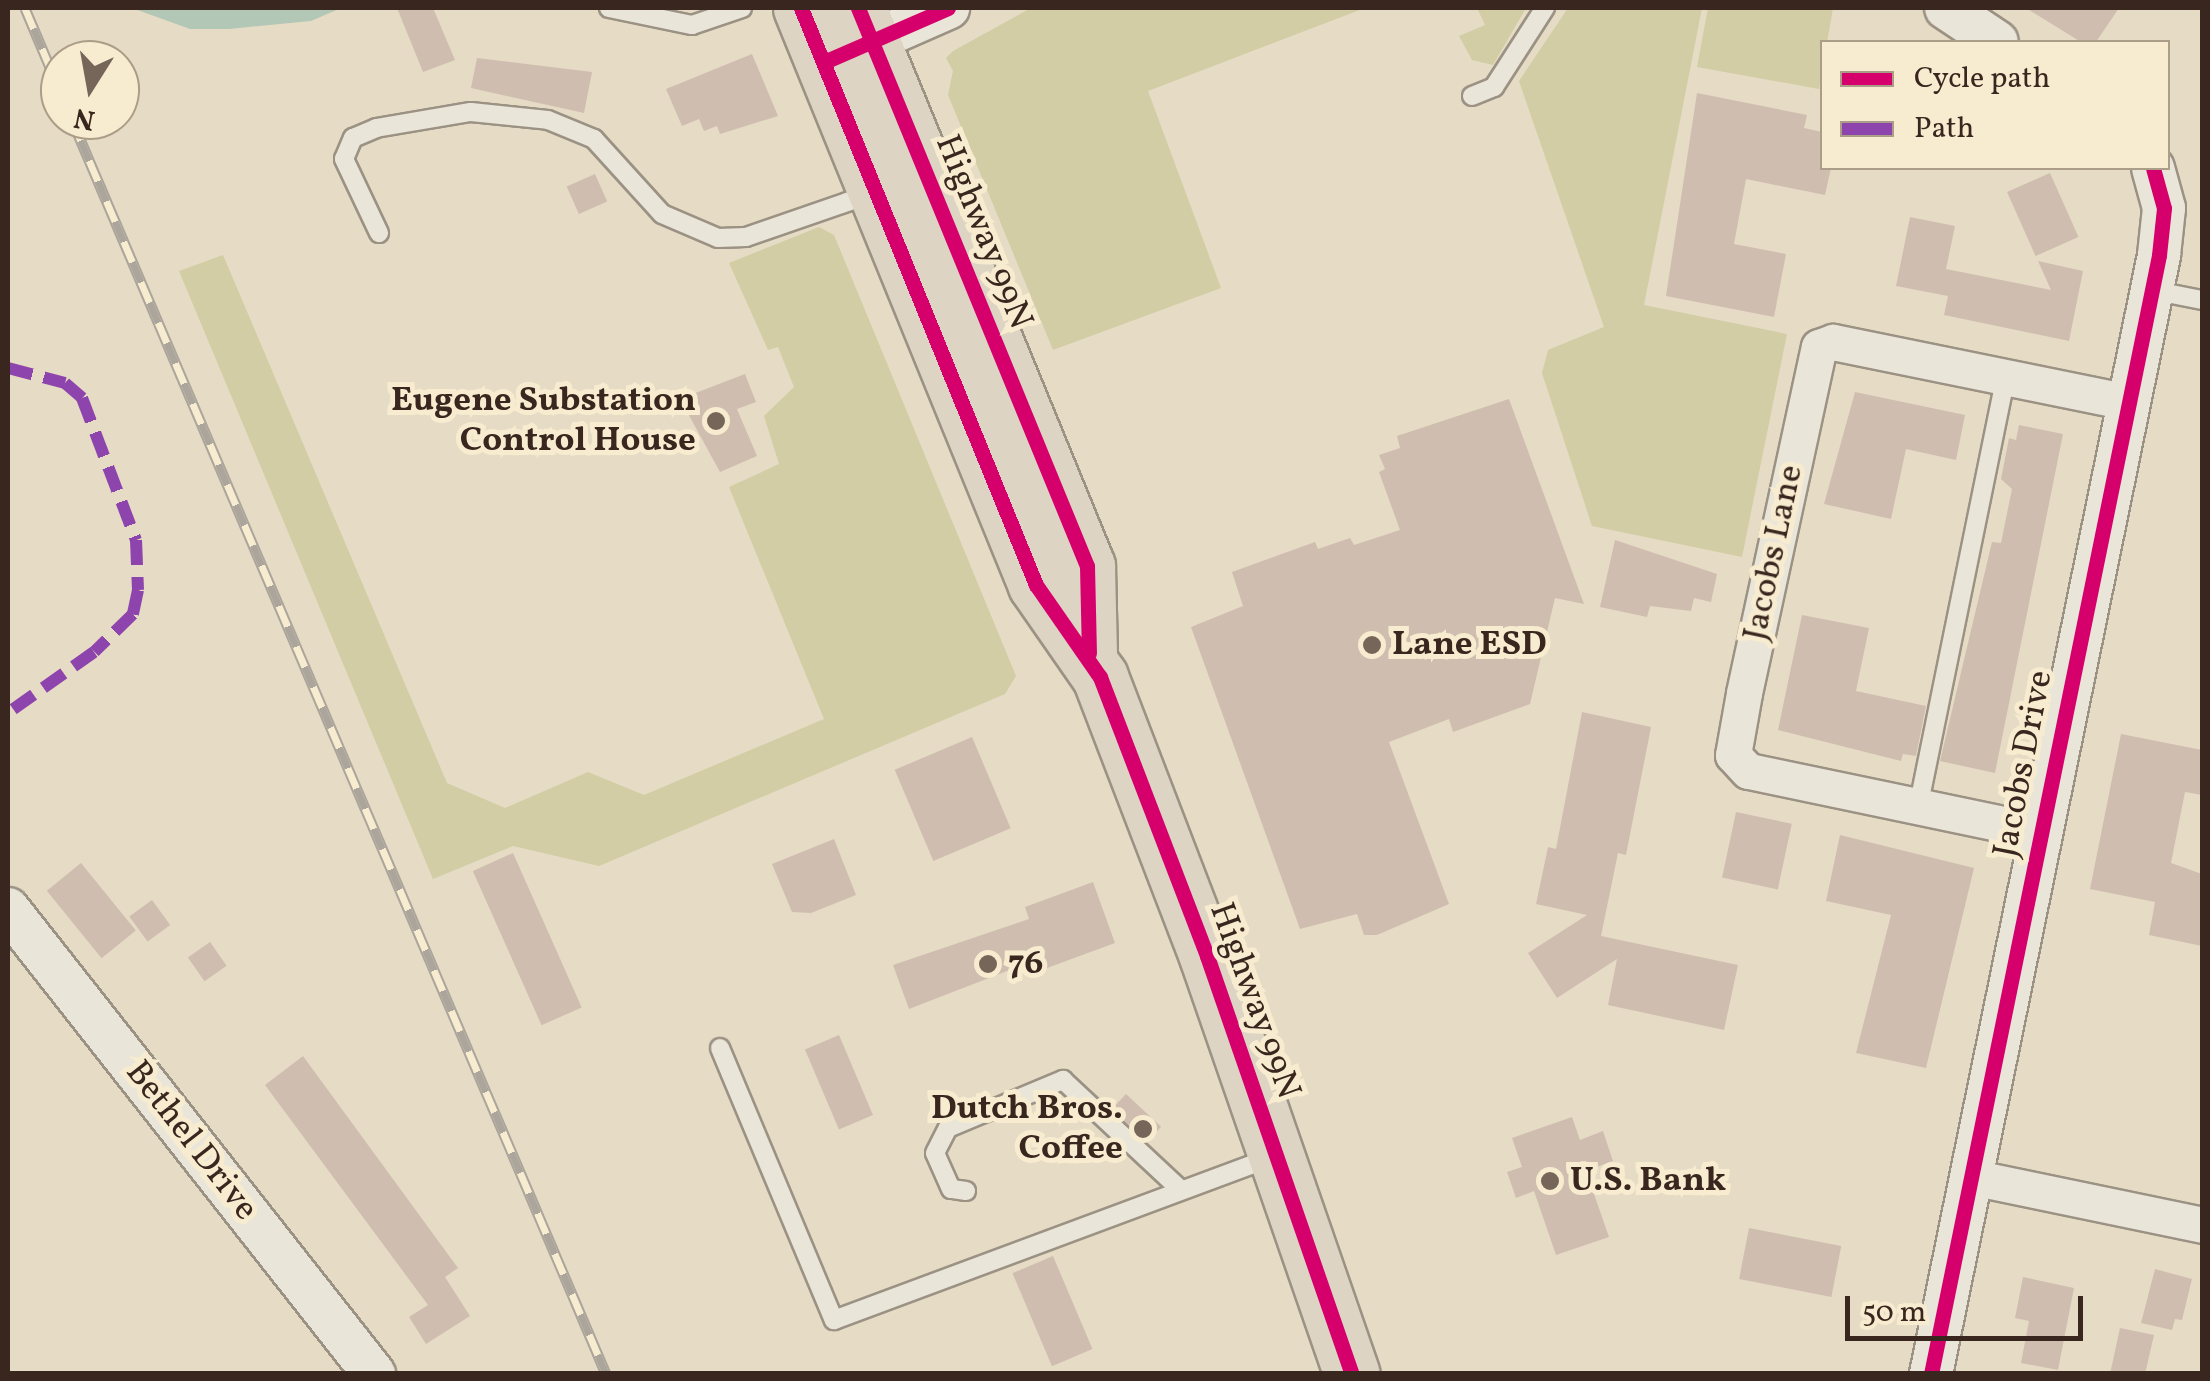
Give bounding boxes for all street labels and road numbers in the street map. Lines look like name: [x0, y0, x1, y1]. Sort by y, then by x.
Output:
street label: Highway 99N: [925, 128, 1041, 336]
street label: Jacobs Lane: [1735, 461, 1813, 645]
street label: Jacobs Drive: [1985, 667, 2063, 861]
street label: Highway 99N: [1199, 897, 1309, 1105]
street label: Bethel Drive: [116, 1053, 266, 1229]

